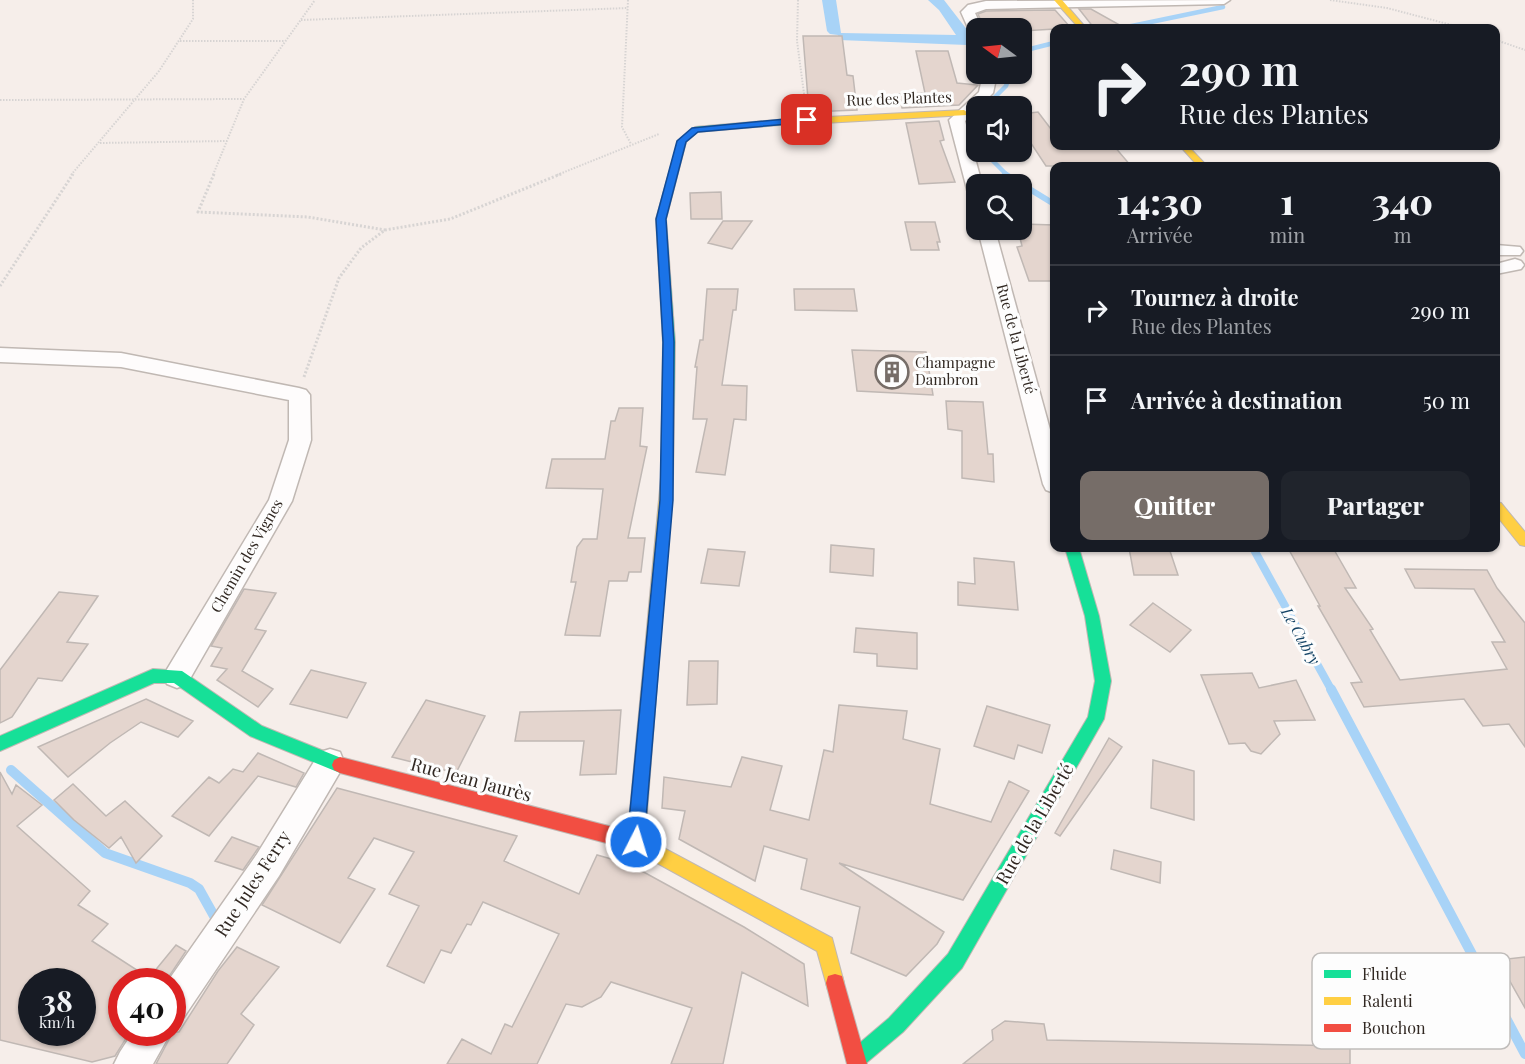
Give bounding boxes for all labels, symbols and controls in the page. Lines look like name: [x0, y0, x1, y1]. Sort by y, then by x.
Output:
north arrow: [966, 18, 1032, 84]
map controls: [966, 18, 1032, 240]
text: 290 m: [1179, 41, 1299, 97]
icon: right: [1080, 48, 1158, 126]
street label: Rue des Plantes: [846, 86, 952, 110]
pin: [781, 94, 832, 145]
text: Rue des Plantes: [1179, 95, 1369, 131]
button: sound: [966, 96, 1032, 162]
icon: arrive: [790, 103, 823, 136]
button: search: [966, 174, 1032, 240]
text: 14:30: [1117, 176, 1203, 224]
text: 1: [1280, 176, 1294, 224]
text: 340: [1372, 176, 1433, 224]
text: Arrivée: [1127, 221, 1193, 248]
text: min: [1270, 221, 1305, 248]
text: m: [1394, 221, 1411, 248]
street label: Rue de la Liberté: [993, 281, 1041, 396]
text: Tournez à droite: [1131, 282, 1299, 312]
icon: right: [1080, 294, 1113, 327]
text: 290 m: [1410, 295, 1470, 325]
text: Rue des Plantes: [1131, 312, 1272, 339]
place label: Champagne Dambron: [915, 352, 996, 389]
building icon: Champagne Dambron: [874, 354, 910, 390]
icon: arrive: [1080, 384, 1113, 417]
text: Arrivée à destination: [1131, 385, 1342, 415]
text: 50 m: [1423, 385, 1470, 415]
button: Quitter: [1080, 471, 1269, 540]
button: Partager: [1281, 471, 1470, 540]
street label: Chemin des Vignes: [205, 495, 287, 616]
water label: Le Cubry: [1277, 602, 1326, 669]
street label: Rue Jean Jaurès: [408, 751, 534, 807]
street label: Rue de la Liberté: [990, 759, 1079, 888]
position arrow: [604, 810, 668, 874]
street label: Rue Jules Ferry: [209, 826, 296, 941]
legend: [1312, 953, 1510, 1049]
text: Fluide: [1362, 963, 1407, 984]
speed limit sign: 40: [108, 968, 186, 1046]
text: 38: [41, 980, 73, 1020]
text: Ralenti: [1362, 990, 1413, 1011]
text: km/h: [39, 1012, 75, 1032]
text: Bouchon: [1362, 1017, 1426, 1038]

